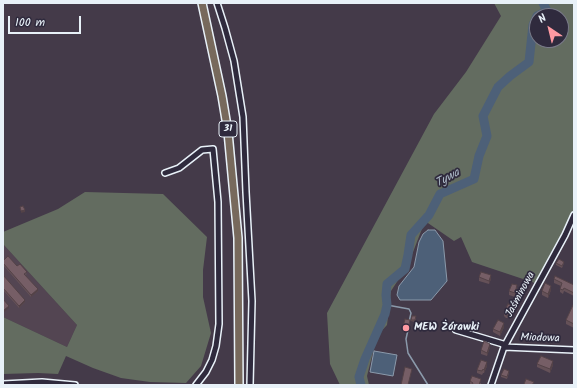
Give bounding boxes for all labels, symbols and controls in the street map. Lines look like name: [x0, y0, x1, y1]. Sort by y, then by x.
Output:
scale bar: [10, 8, 83, 34]
north arrow: [529, 8, 569, 48]
text: N: [535, 10, 551, 28]
text: 100 m: [15, 13, 45, 32]
road number: 31: [219, 121, 237, 137]
water label: Tywa: [433, 166, 463, 192]
street label: Jaśminowa: [503, 270, 539, 320]
place label: MEW Żórawki: [414, 321, 479, 335]
marker: MEW Żórawki: [401, 323, 411, 333]
street label: Miodowa: [520, 332, 560, 346]

